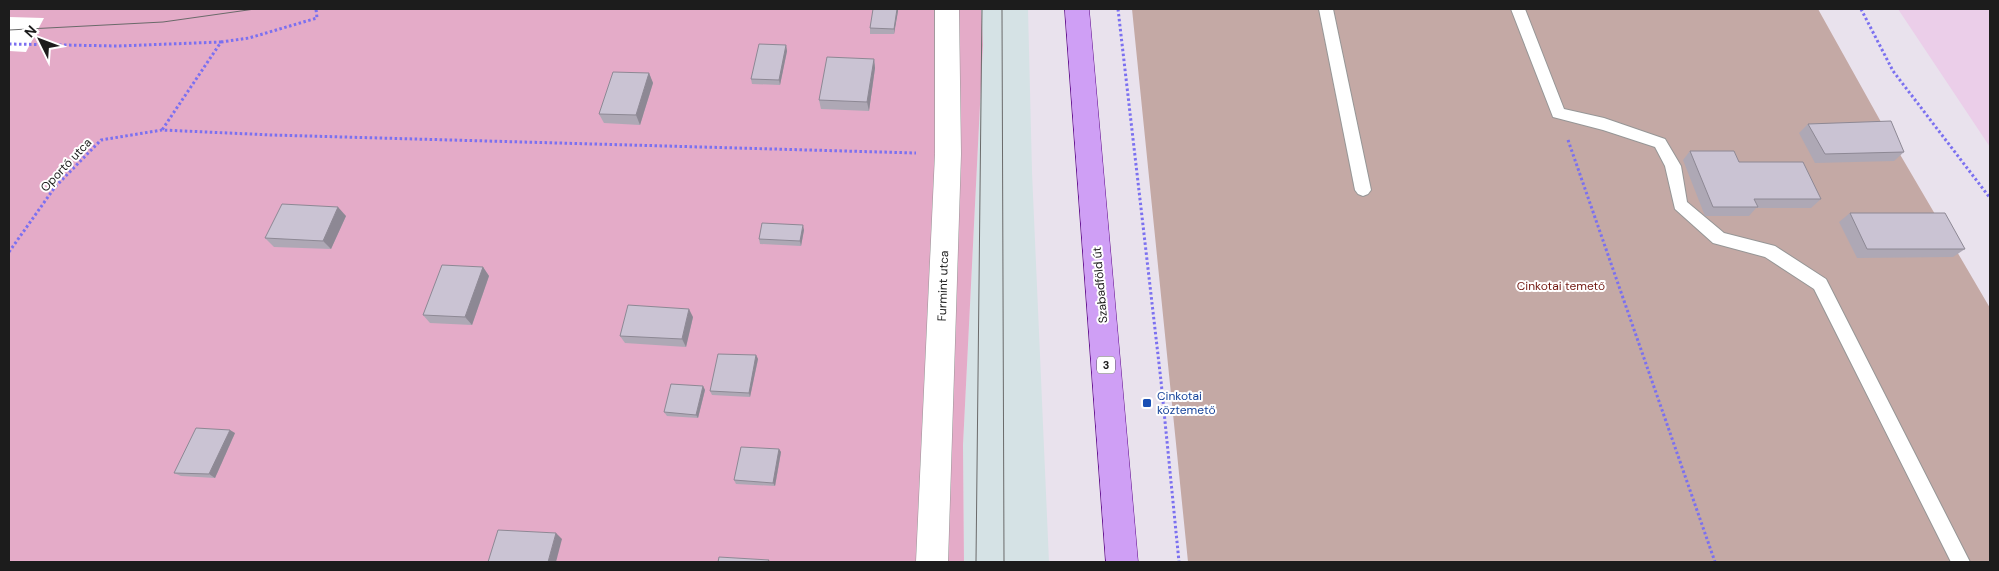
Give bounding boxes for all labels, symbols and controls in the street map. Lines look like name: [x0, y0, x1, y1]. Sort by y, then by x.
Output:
north arrow: [15, 15, 65, 65]
text: N: [20, 21, 40, 41]
street label: Oportó utca: [37, 135, 95, 195]
street label: Szabadföld út: [1089, 246, 1111, 324]
street label: Furmint utca: [934, 250, 952, 322]
park label: Cinkotai temető: [1517, 278, 1605, 294]
road number: 3: [1097, 356, 1115, 374]
place label: Cinkotai köztemető: [1157, 388, 1216, 418]
marker: Cinkotai köztemető: [1141, 397, 1153, 409]

